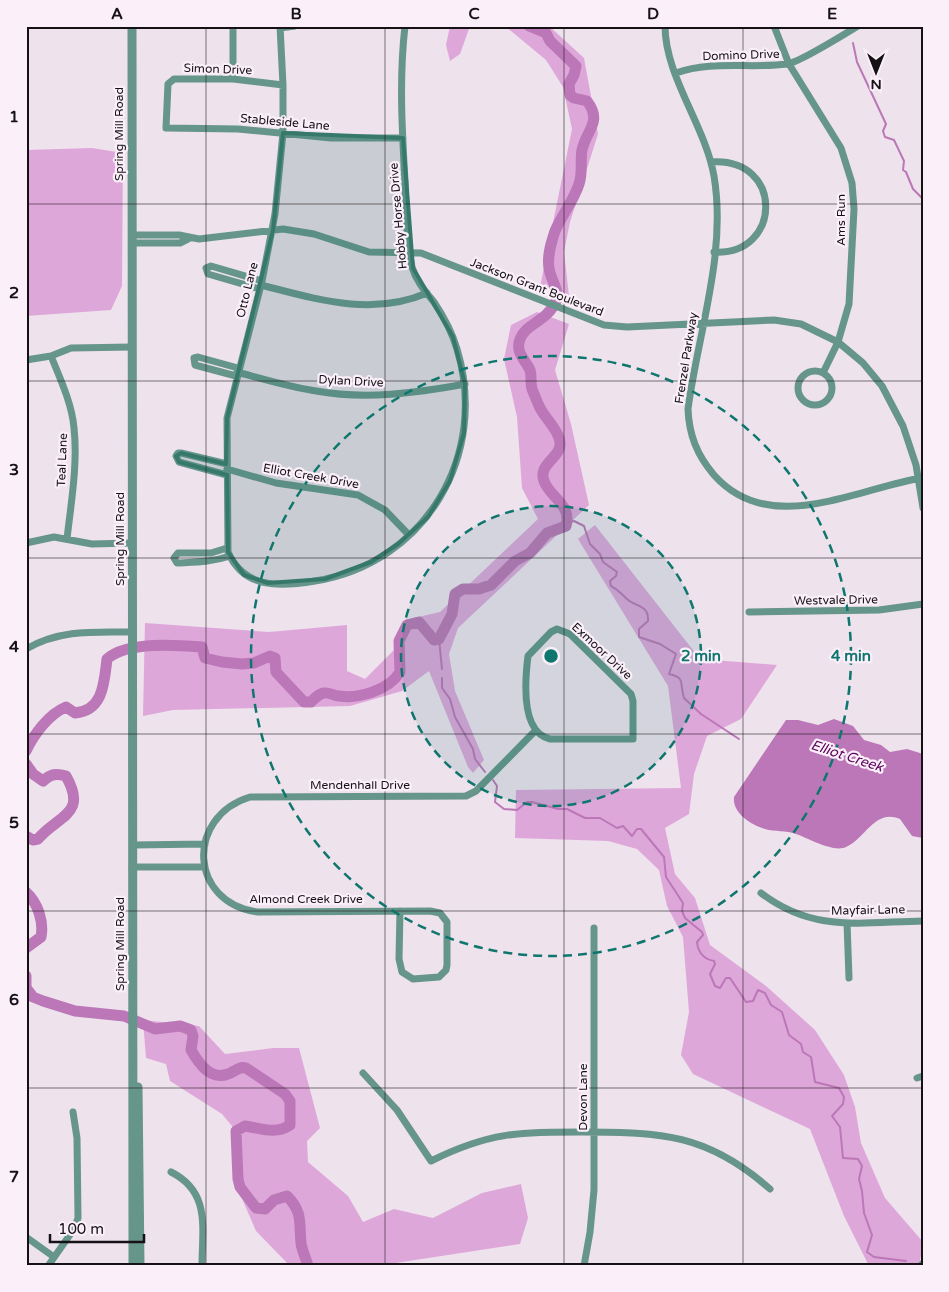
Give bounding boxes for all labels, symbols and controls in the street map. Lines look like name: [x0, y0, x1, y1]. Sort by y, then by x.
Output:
text: A: [111, 4, 123, 24]
text: B: [290, 4, 302, 24]
text: C: [468, 4, 480, 24]
text: D: [647, 4, 659, 24]
text: E: [827, 4, 837, 24]
street label: Domino Drive: [702, 47, 780, 63]
north arrow: [852, 48, 902, 98]
street label: Simon Drive: [183, 61, 253, 77]
text: N: [870, 76, 882, 93]
street label: Spring Mill Road: [112, 87, 126, 181]
text: 1: [9, 107, 19, 127]
street label: Stableside Lane: [240, 111, 331, 133]
street label: Hobby Horse Drive: [386, 162, 410, 270]
street label: Ams Run: [834, 194, 848, 246]
street label: Jackson Grant Boulevard: [468, 255, 606, 319]
street label: Otto Lane: [233, 260, 261, 319]
text: 2: [9, 283, 19, 303]
street label: Frenzel Parkway: [672, 311, 700, 405]
street label: Dylan Drive: [318, 372, 384, 390]
street label: Teal Lane: [54, 433, 70, 487]
text: 3: [9, 460, 19, 480]
street label: Elliot Creek Drive: [262, 461, 360, 491]
street label: Spring Mill Road: [113, 492, 127, 586]
street label: Westvale Drive: [794, 592, 878, 608]
street label: Exmoor Drive: [569, 620, 635, 683]
text: 4: [9, 637, 19, 657]
centre of rings: [542, 647, 560, 665]
text: 2 min: [681, 647, 721, 665]
text: 4 min: [831, 647, 871, 665]
water label: Elliot Creek: [809, 736, 887, 776]
street label: Mendenhall Drive: [310, 778, 410, 792]
text: 5: [9, 813, 19, 833]
street label: Almond Creek Drive: [249, 892, 363, 906]
street label: Spring Mill Road: [113, 897, 127, 991]
street label: Mayfair Lane: [831, 902, 905, 918]
text: 6: [9, 990, 19, 1010]
street label: Devon Lane: [576, 1063, 590, 1131]
text: 7: [9, 1167, 19, 1187]
scale bar: [50, 1212, 144, 1244]
text: 100 m: [58, 1220, 104, 1238]

